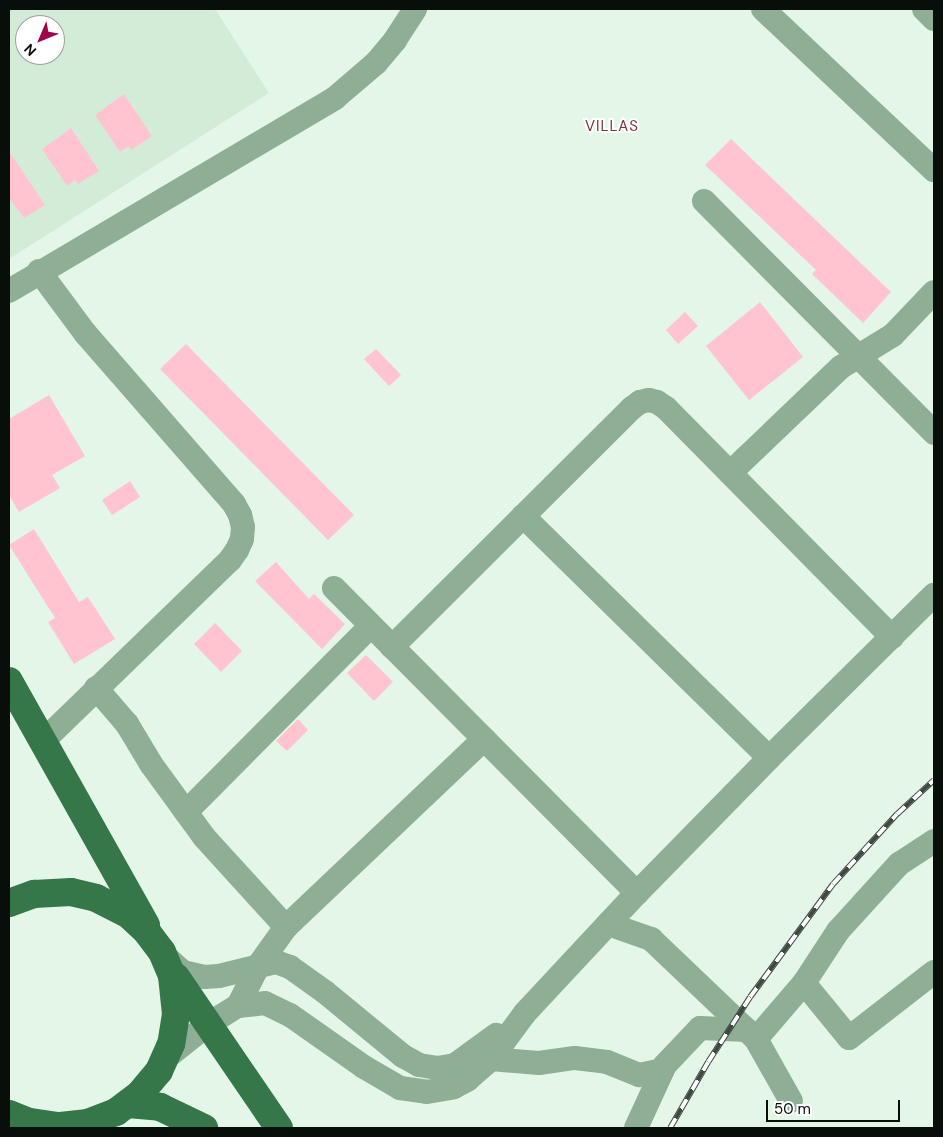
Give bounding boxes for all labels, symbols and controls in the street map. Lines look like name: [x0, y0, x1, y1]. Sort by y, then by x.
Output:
north arrow: [15, 15, 65, 65]
text: N: [20, 40, 40, 60]
district label: VILLAS: [584, 118, 640, 136]
scale bar: [768, 1090, 902, 1122]
text: 50 m: [774, 1099, 811, 1119]

